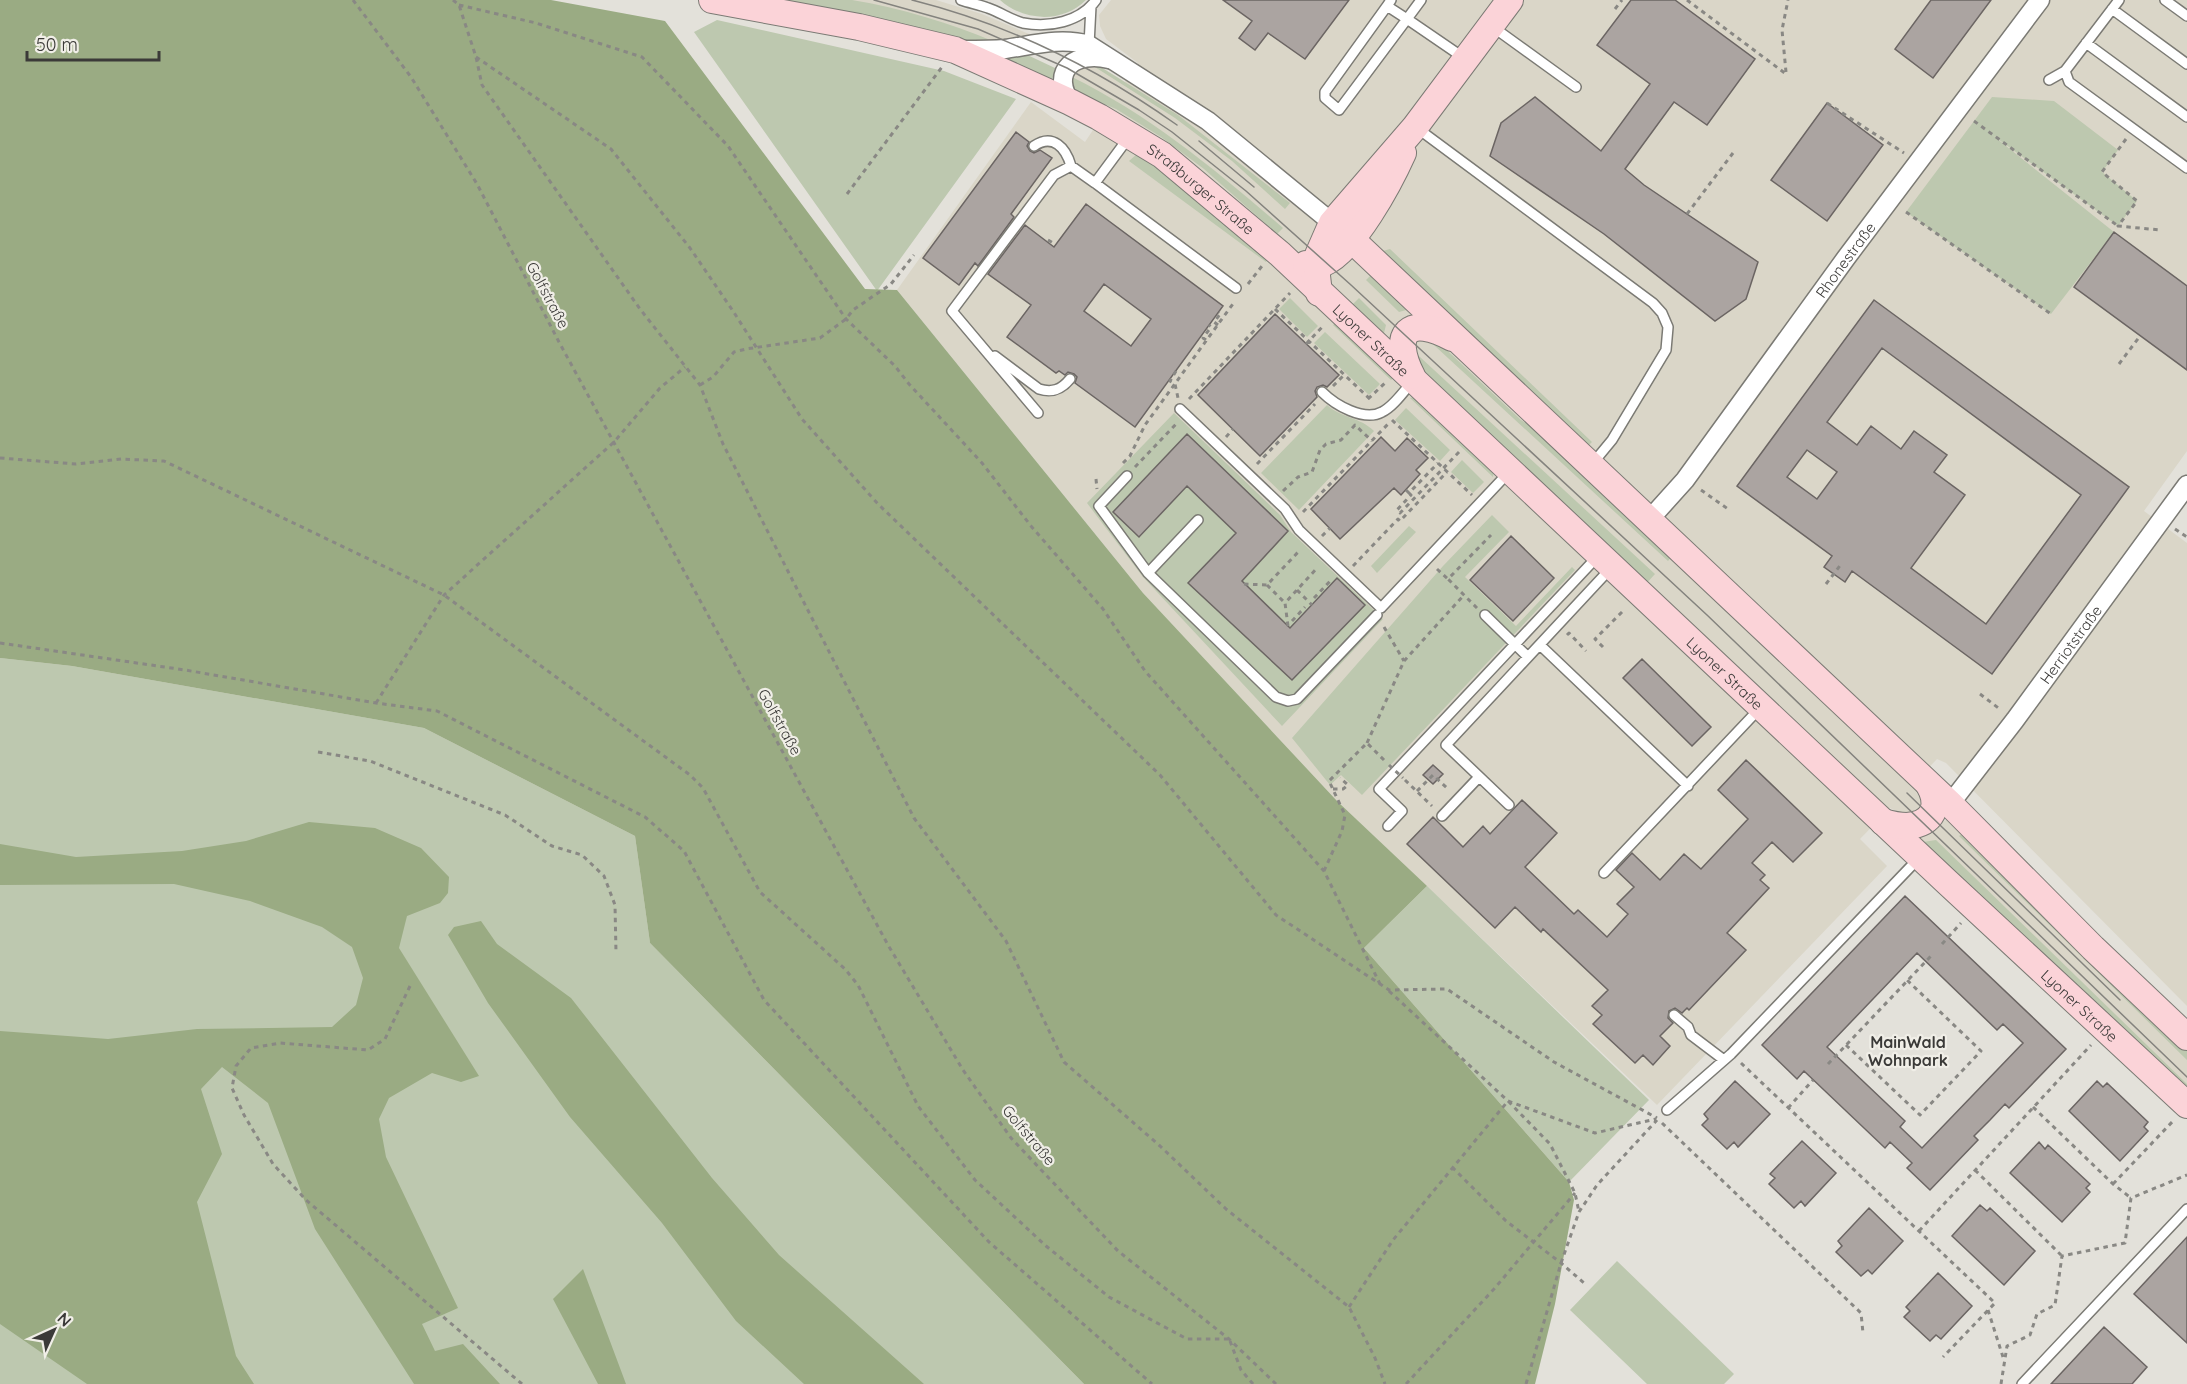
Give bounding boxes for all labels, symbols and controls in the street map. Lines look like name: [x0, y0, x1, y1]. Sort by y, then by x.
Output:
scale bar: [27, 24, 159, 62]
text: 50 m: [36, 33, 78, 56]
street label: Straßburger Straße: [1144, 139, 1259, 238]
street label: Rhonestraße: [1811, 218, 1879, 301]
street label: Golfstraße: [523, 258, 573, 332]
street label: Lyoner Straße: [1329, 299, 1413, 380]
street label: Herriotstraße: [2035, 601, 2106, 687]
street label: Lyoner Straße: [1683, 633, 1767, 714]
street label: Golfstraße: [754, 686, 806, 758]
street label: Lyoner Straße: [2037, 965, 2122, 1046]
district label: MainWald Wohnpark: [1868, 1032, 1948, 1070]
street label: Golfstraße: [998, 1101, 1060, 1169]
north arrow: [24, 1300, 84, 1360]
text: N: [53, 1308, 76, 1331]

